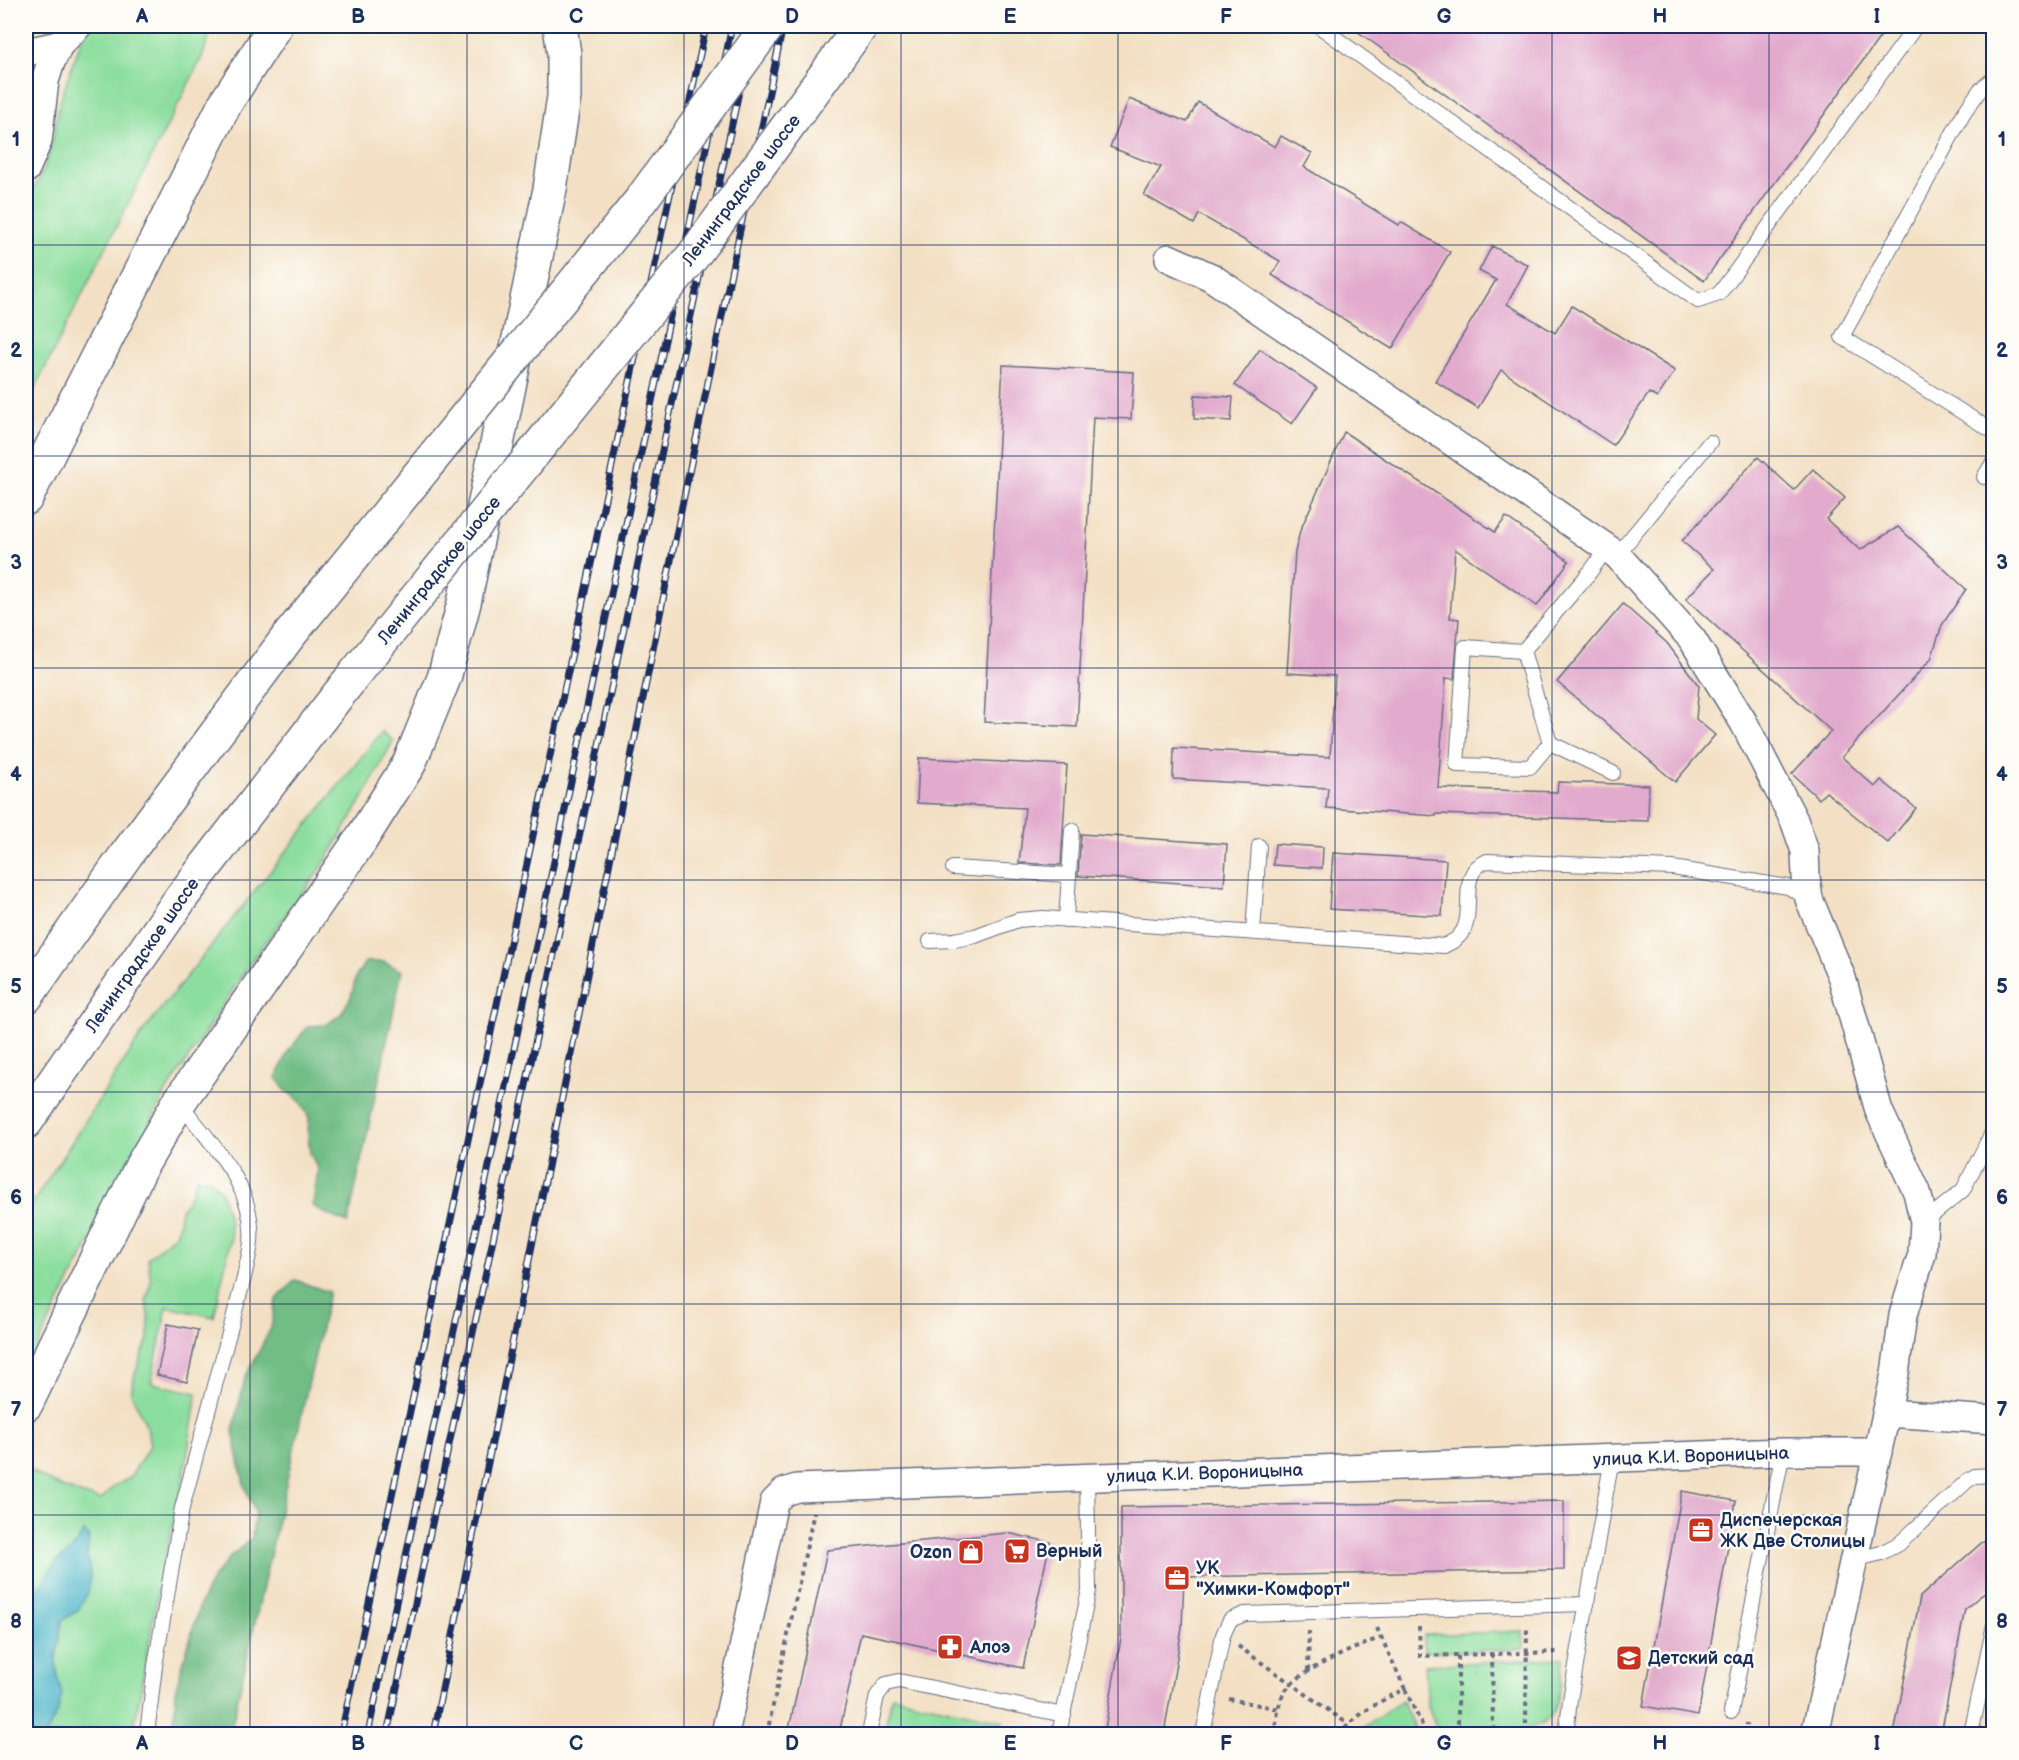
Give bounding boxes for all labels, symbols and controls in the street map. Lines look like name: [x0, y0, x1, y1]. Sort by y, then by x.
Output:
text: A: [135, 5, 149, 29]
text: B: [351, 5, 365, 29]
text: C: [569, 5, 583, 29]
text: D: [785, 5, 799, 29]
text: E: [1004, 5, 1017, 29]
text: F: [1220, 5, 1232, 29]
text: G: [1437, 5, 1452, 29]
text: H: [1653, 5, 1667, 29]
text: I: [1874, 5, 1880, 29]
street label: Ленинградское шоссе: [677, 110, 805, 271]
text: 1: [12, 128, 20, 152]
text: 1: [1998, 128, 2006, 152]
text: 2: [10, 339, 22, 363]
text: 2: [1996, 339, 2008, 363]
street label: Ленинградское шоссе: [373, 492, 505, 649]
text: 3: [10, 551, 22, 575]
text: 3: [1996, 551, 2008, 575]
text: 4: [10, 763, 22, 787]
text: 4: [1996, 763, 2008, 787]
street label: Ленинградское шоссе: [80, 874, 204, 1038]
text: 5: [10, 975, 22, 999]
text: 5: [1996, 975, 2008, 999]
text: 6: [10, 1186, 22, 1210]
text: 6: [1996, 1186, 2008, 1210]
text: 7: [10, 1398, 22, 1422]
text: 7: [1996, 1398, 2008, 1422]
street label: улица К.И. Вороницына: [1592, 1443, 1790, 1470]
street label: улица К.И. Вороницына: [1106, 1460, 1304, 1487]
place label: Диспечерская ЖК Две Столицы: [1720, 1510, 1865, 1552]
office icon: Диспечерская ЖК Две Столицы: [1686, 1515, 1716, 1545]
supermarket icon: Верный: [1002, 1536, 1032, 1566]
shop icon: Ozon: [956, 1537, 986, 1567]
place label: Верный: [1036, 1541, 1102, 1562]
place label: Ozon: [910, 1542, 952, 1563]
place label: УК "Химки-Комфорт": [1196, 1558, 1350, 1600]
office icon: УК "Химки-Комфорт": [1162, 1563, 1192, 1593]
text: 8: [10, 1610, 22, 1634]
text: 8: [1996, 1610, 2008, 1634]
pharmacy icon: Алоэ: [935, 1632, 965, 1662]
place label: Алоэ: [969, 1637, 1010, 1658]
school or university icon: Детский сад: [1614, 1643, 1644, 1673]
place label: Детский сад: [1648, 1648, 1754, 1669]
text: A: [135, 1732, 149, 1756]
text: B: [351, 1732, 365, 1756]
text: C: [569, 1732, 583, 1756]
text: D: [785, 1732, 799, 1756]
text: E: [1004, 1732, 1017, 1756]
text: F: [1220, 1732, 1232, 1756]
text: G: [1437, 1732, 1452, 1756]
text: H: [1653, 1732, 1667, 1756]
text: I: [1874, 1732, 1880, 1756]

